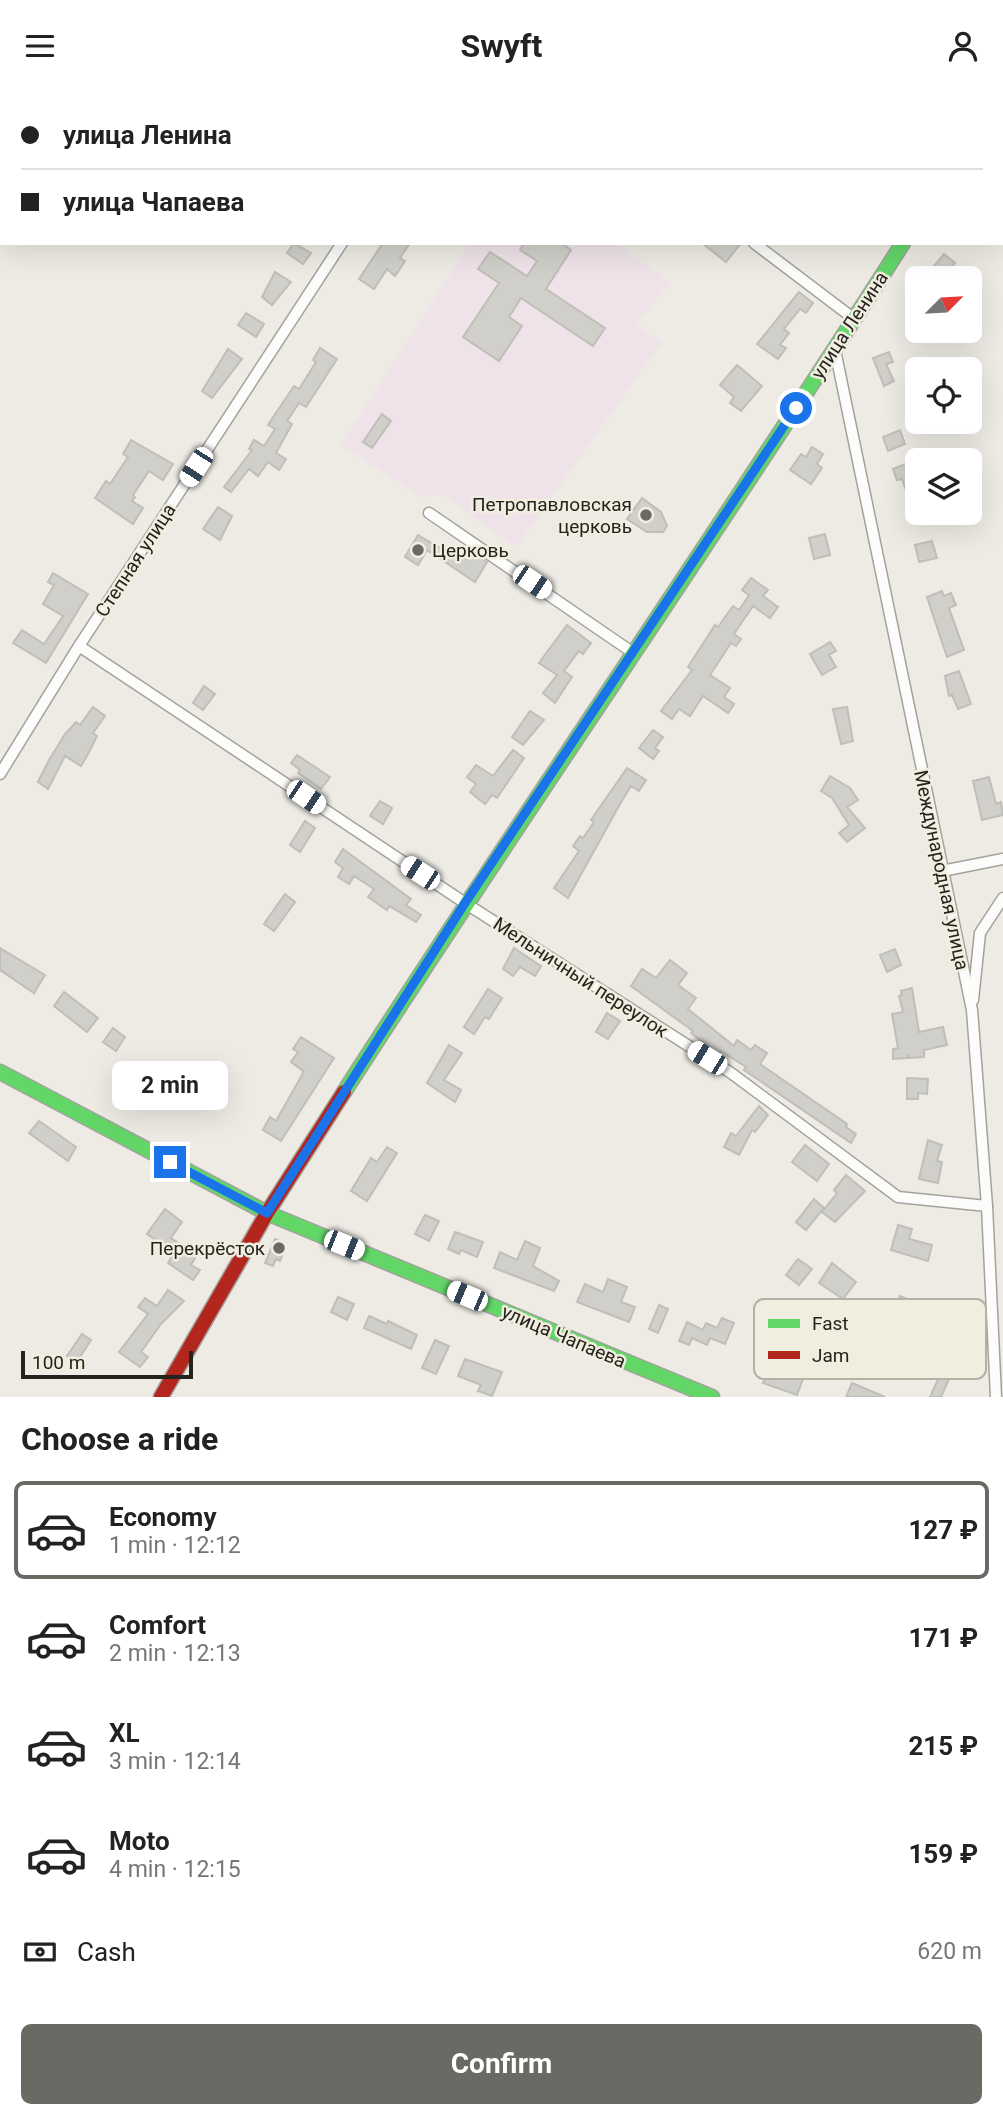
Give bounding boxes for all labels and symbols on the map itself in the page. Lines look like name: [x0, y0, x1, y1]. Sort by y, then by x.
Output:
north arrow: [905, 266, 982, 343]
street label: улица Ленина: [806, 267, 893, 383]
route start: [780, 392, 812, 424]
car: [176, 444, 217, 490]
place label: Петропавловская церковь: [472, 493, 632, 538]
street label: Степная улица: [90, 499, 181, 621]
marker: Петропавловская церковь: [638, 507, 654, 523]
place label: Церковь: [432, 539, 509, 562]
marker: Церковь: [410, 542, 426, 558]
car: [509, 562, 556, 602]
street label: Международная улица: [909, 768, 974, 972]
car: [283, 777, 330, 817]
car: [397, 853, 444, 893]
street label: Мельничный переулок: [489, 912, 673, 1043]
car: [684, 1038, 731, 1078]
callout: 2 min: [112, 1061, 228, 1109]
route end: [154, 1146, 186, 1178]
car: [321, 1227, 368, 1263]
place label: Перекрёсток: [150, 1237, 266, 1260]
marker: Перекрёсток: [271, 1240, 287, 1256]
car: [444, 1278, 491, 1314]
legend: [754, 1299, 986, 1379]
street label: улица Чапаева: [498, 1300, 629, 1373]
text: Fast: [812, 1312, 849, 1335]
text: Jam: [812, 1344, 849, 1367]
scale bar: [21, 1348, 192, 1380]

